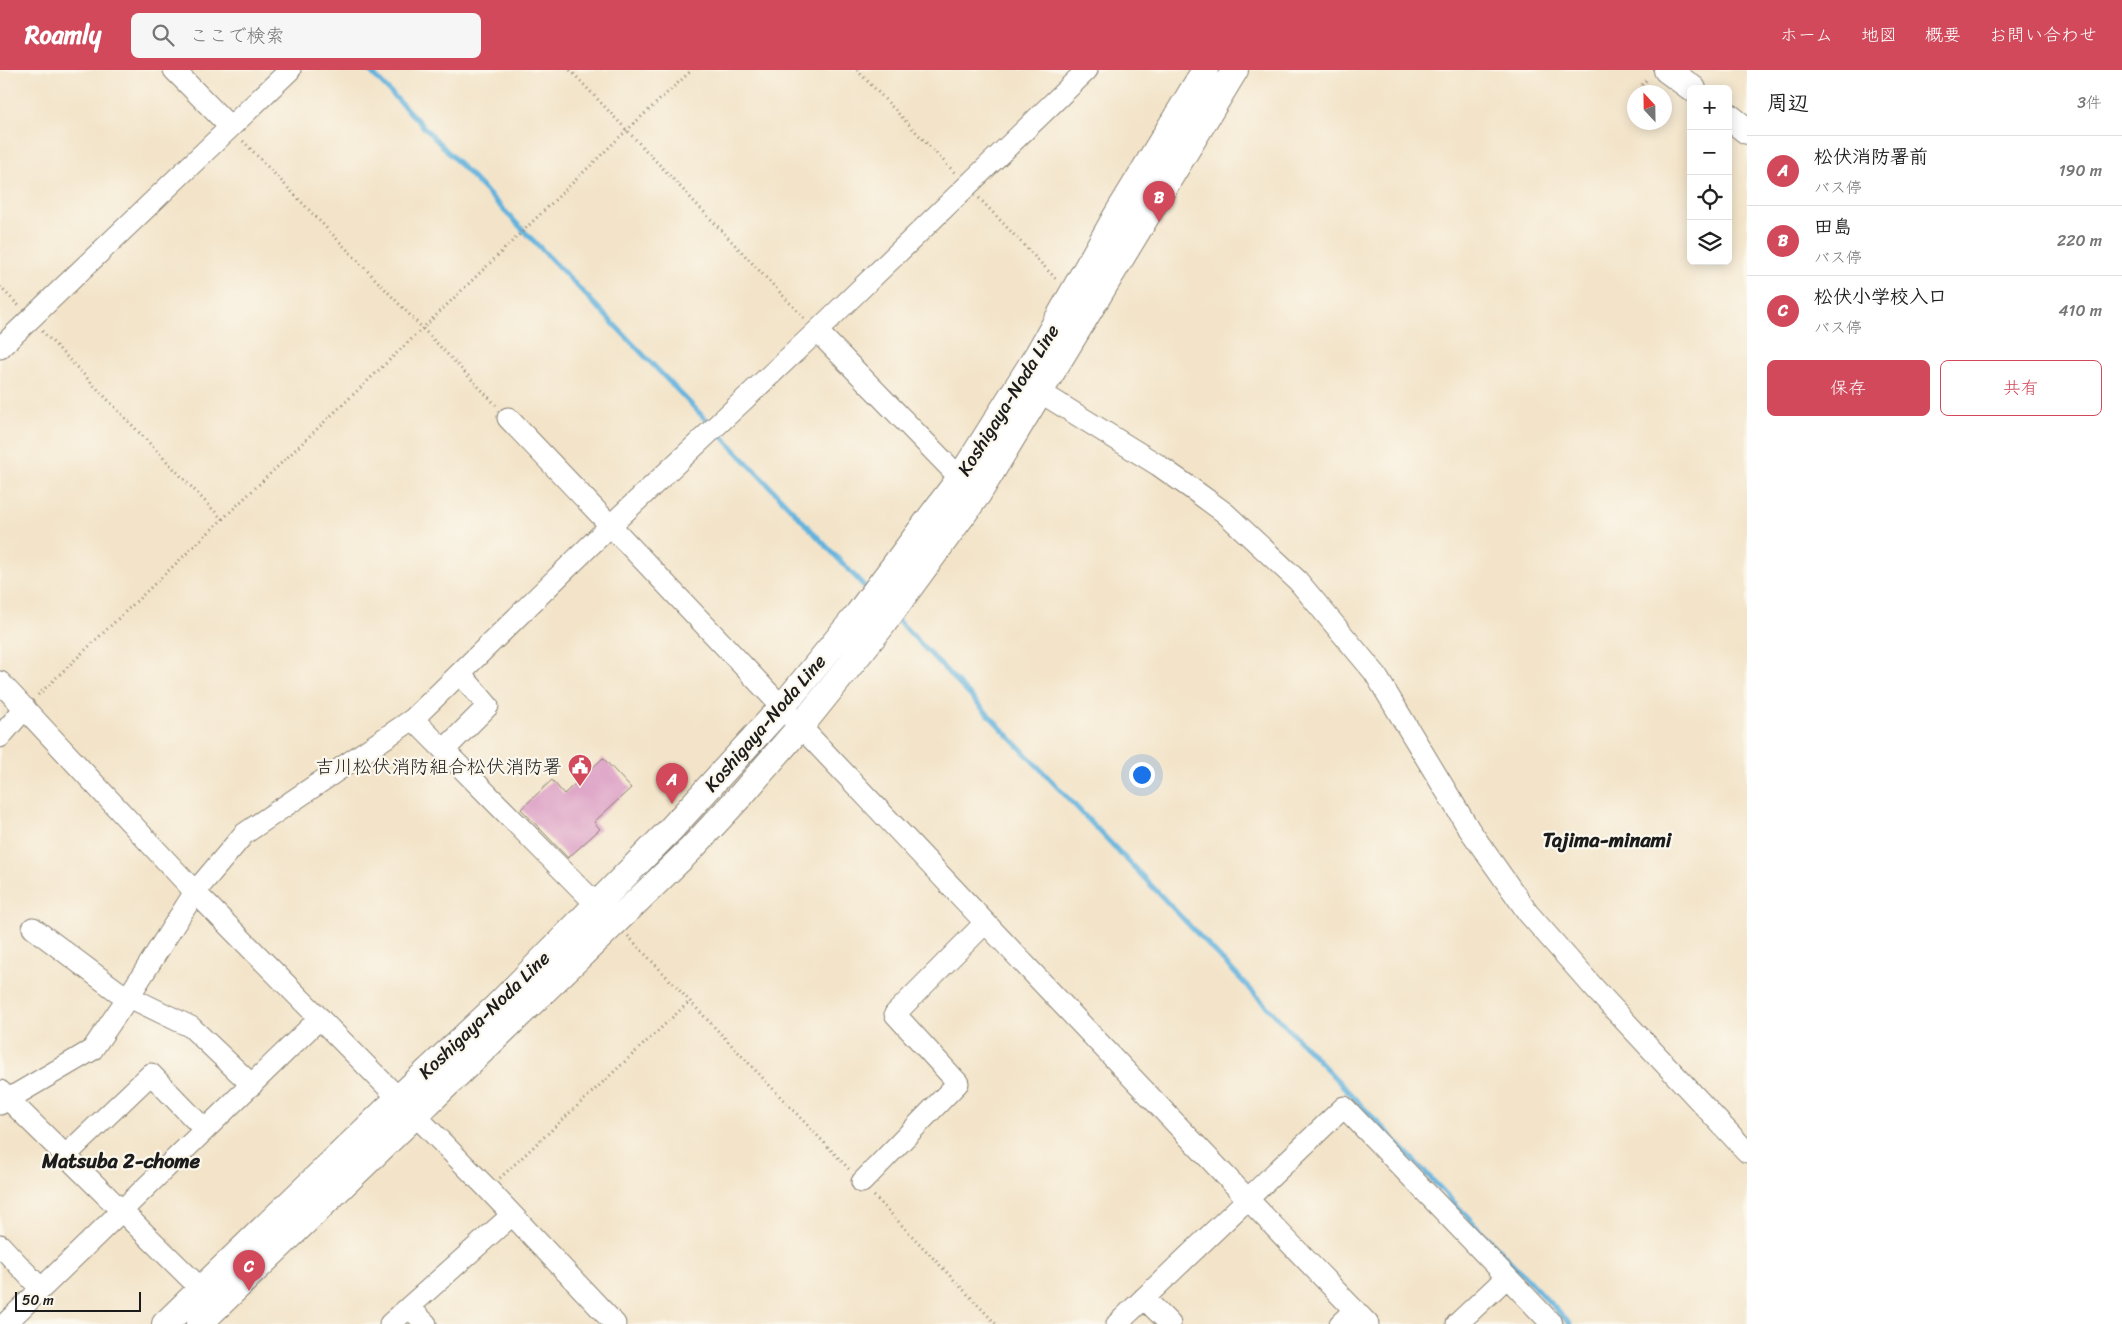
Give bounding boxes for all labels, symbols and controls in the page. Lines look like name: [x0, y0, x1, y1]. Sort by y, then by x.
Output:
search box: [131, 13, 481, 58]
text: Roamly: [25, 14, 101, 56]
text: ここで検索: [189, 19, 284, 52]
text: ホーム: [1780, 19, 1833, 51]
text: 地図: [1861, 19, 1897, 51]
text: 概要: [1925, 19, 1961, 51]
text: お問い合わせ: [1989, 19, 2097, 51]
icon: search: [149, 21, 177, 49]
text: 周辺: [1767, 84, 1809, 122]
north arrow: [1627, 85, 1672, 130]
map controls: [1687, 85, 1732, 265]
button: +: [1687, 85, 1732, 130]
text: 3件: [2077, 88, 2102, 117]
button: −: [1687, 130, 1732, 175]
text: 松伏消防署前: [1814, 140, 1928, 173]
text: A: [1778, 156, 1788, 185]
text: 190 m: [2059, 156, 2102, 185]
text: バス停: [1814, 173, 1862, 202]
button: locate: [1687, 175, 1732, 220]
pin: B: [1143, 181, 1175, 222]
text: 田島: [1814, 210, 1852, 243]
button: layers: [1687, 220, 1732, 265]
text: B: [1778, 226, 1788, 255]
text: 220 m: [2057, 226, 2102, 255]
text: バス停: [1814, 243, 1862, 272]
text: 松伏小学校入口: [1814, 280, 1947, 313]
text: C: [1778, 296, 1788, 325]
text: 410 m: [2059, 296, 2102, 325]
text: バス停: [1814, 313, 1862, 342]
street label: Koshigaya-Noda Line: [948, 317, 1068, 482]
button: 保存: [1767, 360, 1930, 416]
button: 共有: [1940, 360, 2102, 416]
street label: Koshigaya-Noda Line: [695, 646, 835, 799]
place label: 吉川松伏消防組合松伏消防署: [315, 750, 562, 783]
public building icon: 吉川松伏消防組合松伏消防署: [567, 753, 593, 787]
your location: [1129, 762, 1155, 788]
pin: A: [656, 763, 688, 804]
district label: Tajima-minami: [1543, 823, 1673, 858]
street label: Koshigaya-Noda Line: [410, 943, 558, 1087]
district label: Matsuba 2-chome: [41, 1144, 201, 1179]
pin: C: [233, 1250, 265, 1291]
text: 50 m: [22, 1288, 54, 1313]
scale bar: [15, 1289, 141, 1312]

